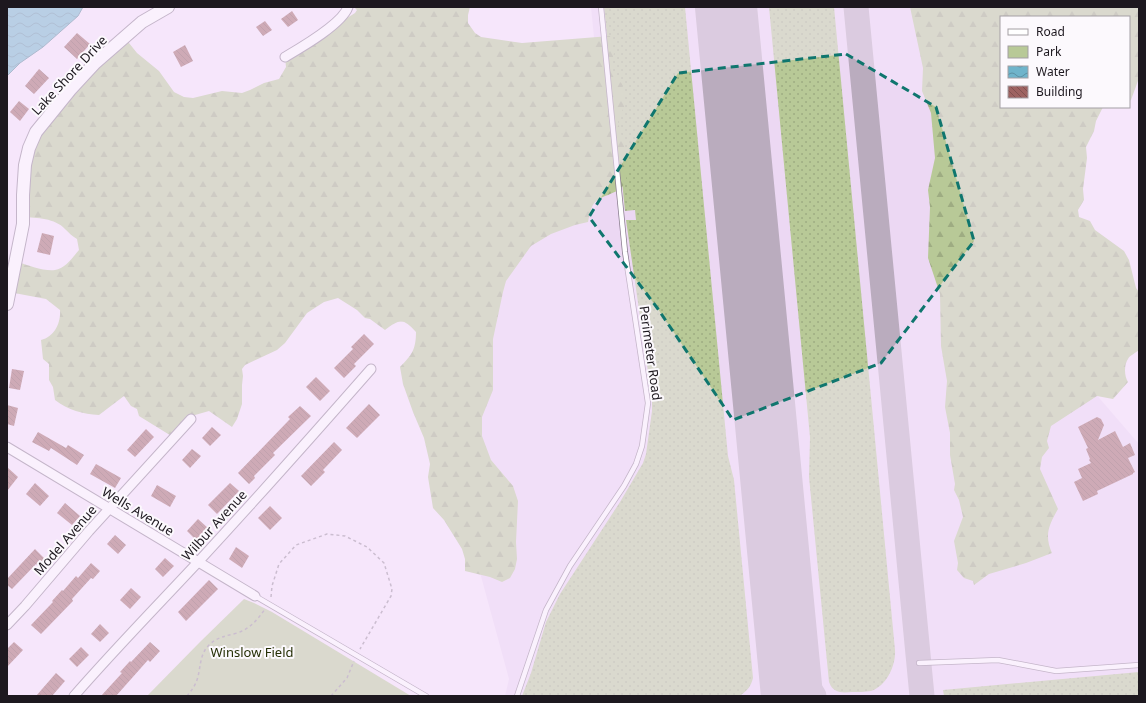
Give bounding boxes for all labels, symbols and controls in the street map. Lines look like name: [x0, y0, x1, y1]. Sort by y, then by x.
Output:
legend: [1000, 16, 1130, 108]
text: Road: [1036, 23, 1065, 40]
street label: Lake Shore Drive: [27, 31, 111, 119]
text: Park: [1036, 43, 1062, 60]
text: Water: [1036, 63, 1070, 80]
text: Building: [1036, 83, 1083, 100]
street label: Perimeter Road: [635, 305, 667, 401]
street label: Wells Avenue: [99, 482, 177, 540]
street label: Wilbur Avenue: [177, 486, 251, 564]
street label: Model Avenue: [30, 501, 100, 579]
park label: Winslow Field: [210, 643, 294, 661]

